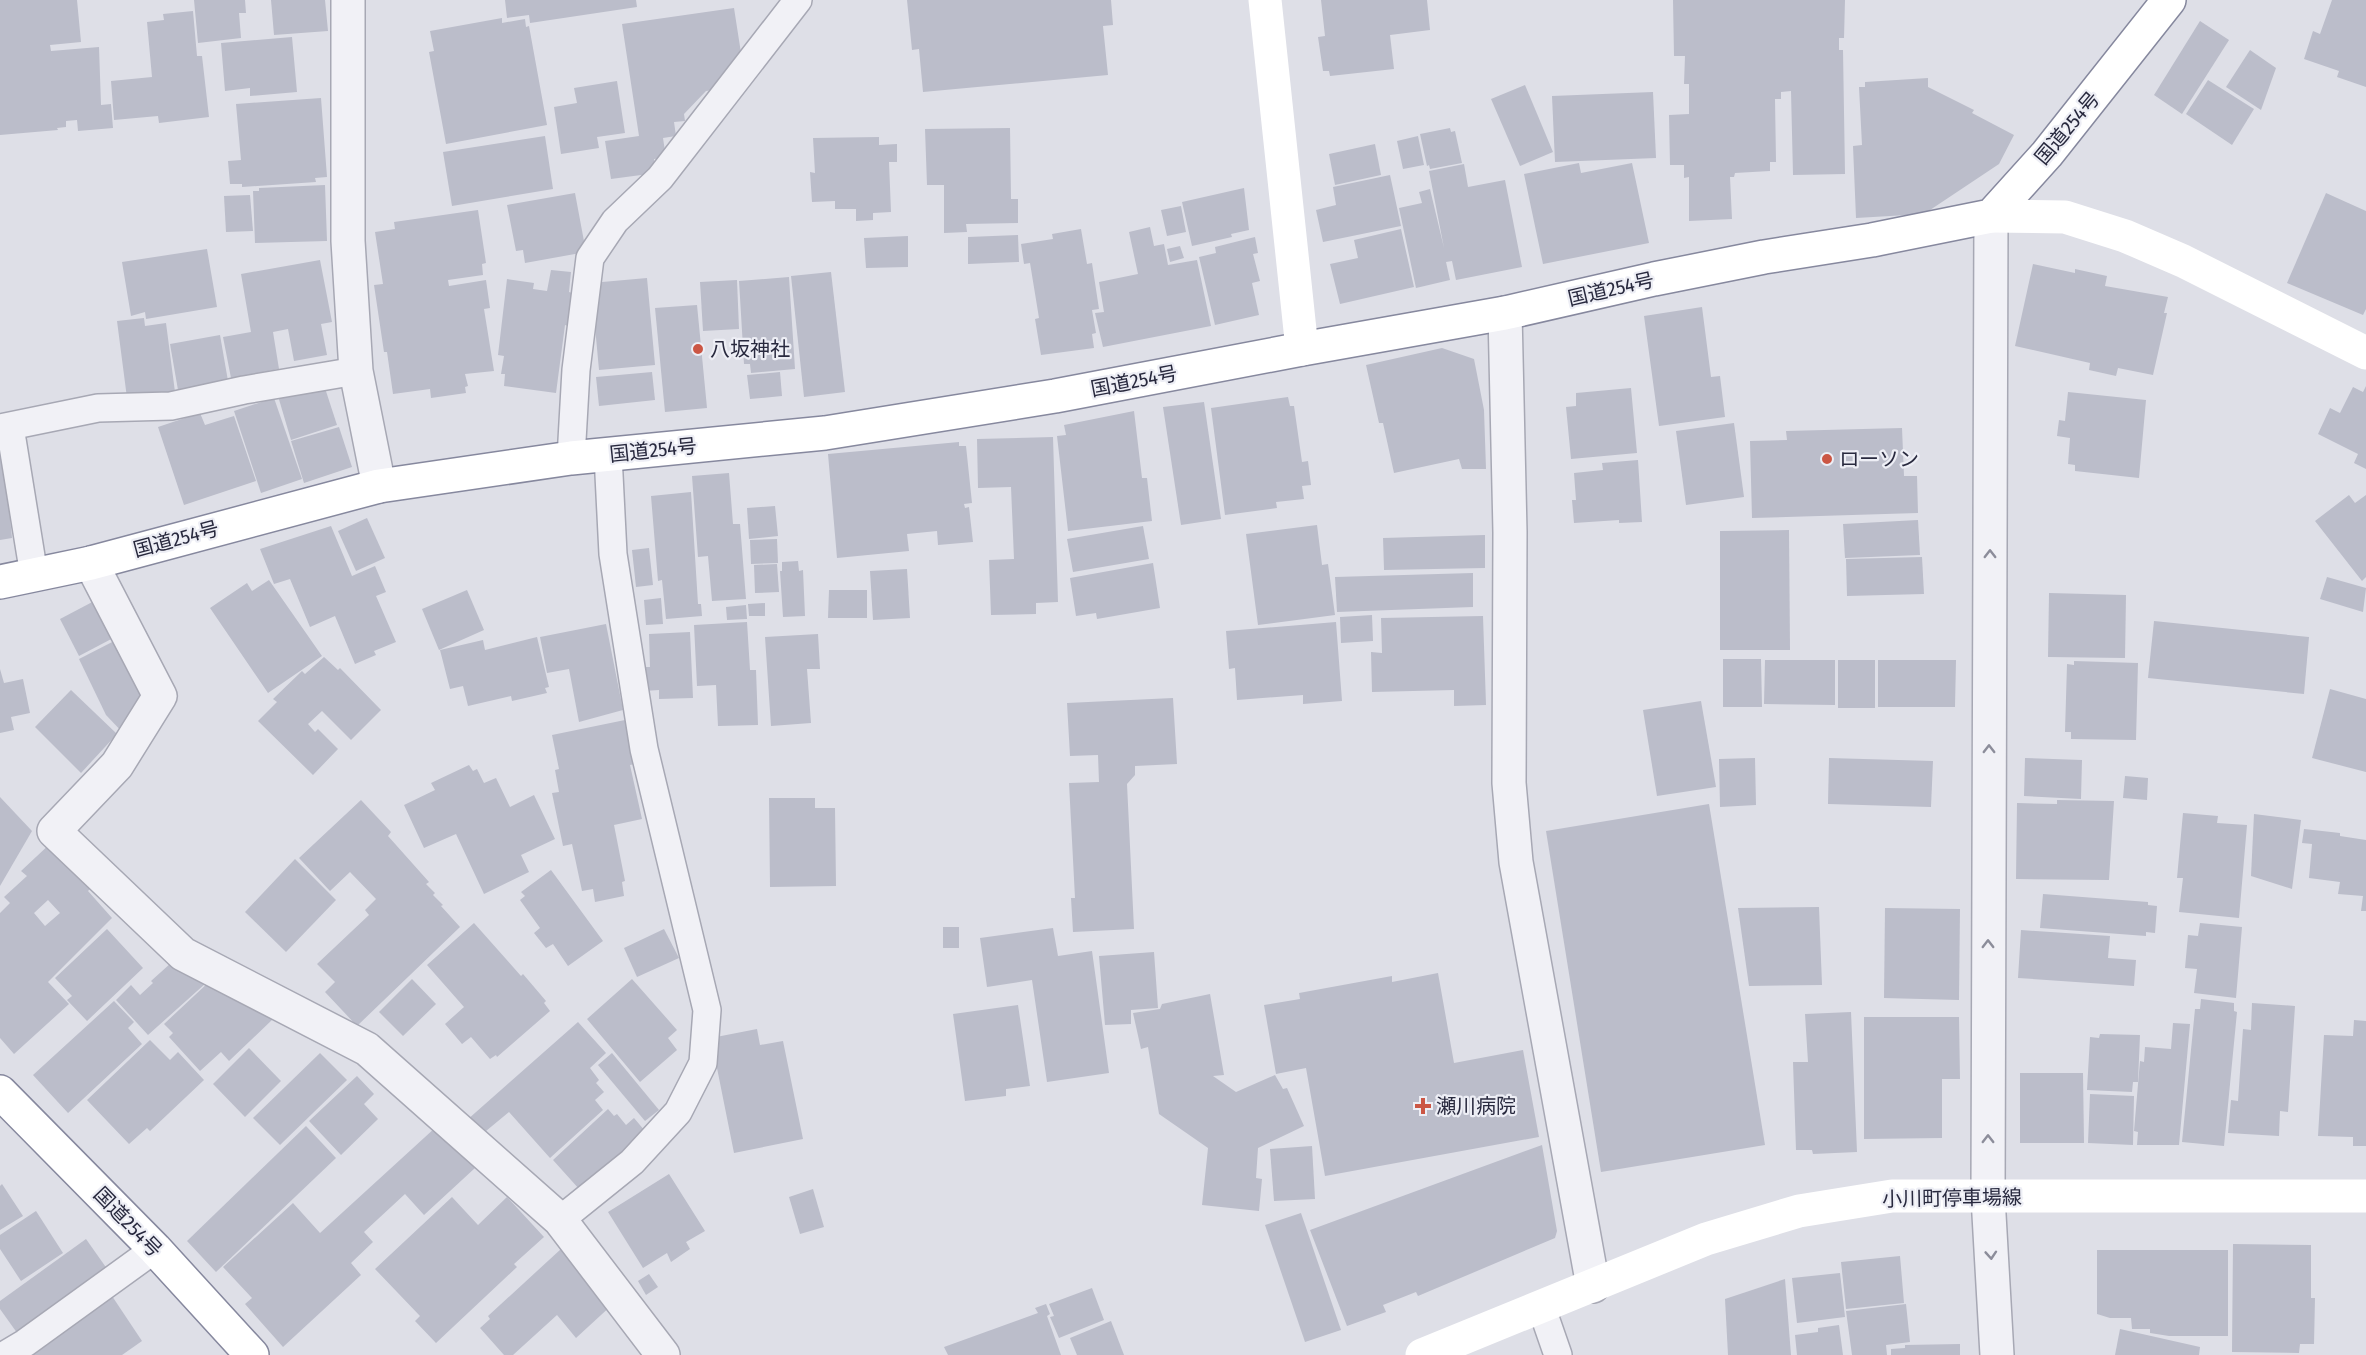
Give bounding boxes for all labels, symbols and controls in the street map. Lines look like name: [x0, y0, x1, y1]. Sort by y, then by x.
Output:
street label: 国道254号: [2030, 87, 2104, 169]
street label: 国道254号: [1566, 267, 1656, 311]
place label: 八坂神社: [710, 337, 790, 361]
marker: 八坂神社: [691, 342, 705, 356]
street label: 国道254号: [1089, 361, 1179, 401]
street label: 国道254号: [608, 433, 698, 467]
place label: ローソン: [1839, 447, 1919, 471]
marker: ローソン: [1820, 452, 1834, 466]
street label: 国道254号: [131, 516, 221, 562]
one-way arrow: [1984, 549, 1996, 558]
one-way arrow: [1983, 744, 1995, 753]
one-way arrow: [1982, 939, 1995, 948]
place label: 瀬川病院: [1436, 1094, 1516, 1118]
marker: 瀬川病院: [1414, 1097, 1432, 1115]
one-way arrow: [1982, 1134, 1994, 1143]
street label: 国道254号: [89, 1182, 167, 1262]
street label: 小川町停車場線: [1882, 1185, 2022, 1211]
one-way arrow: [1985, 1251, 1998, 1260]

